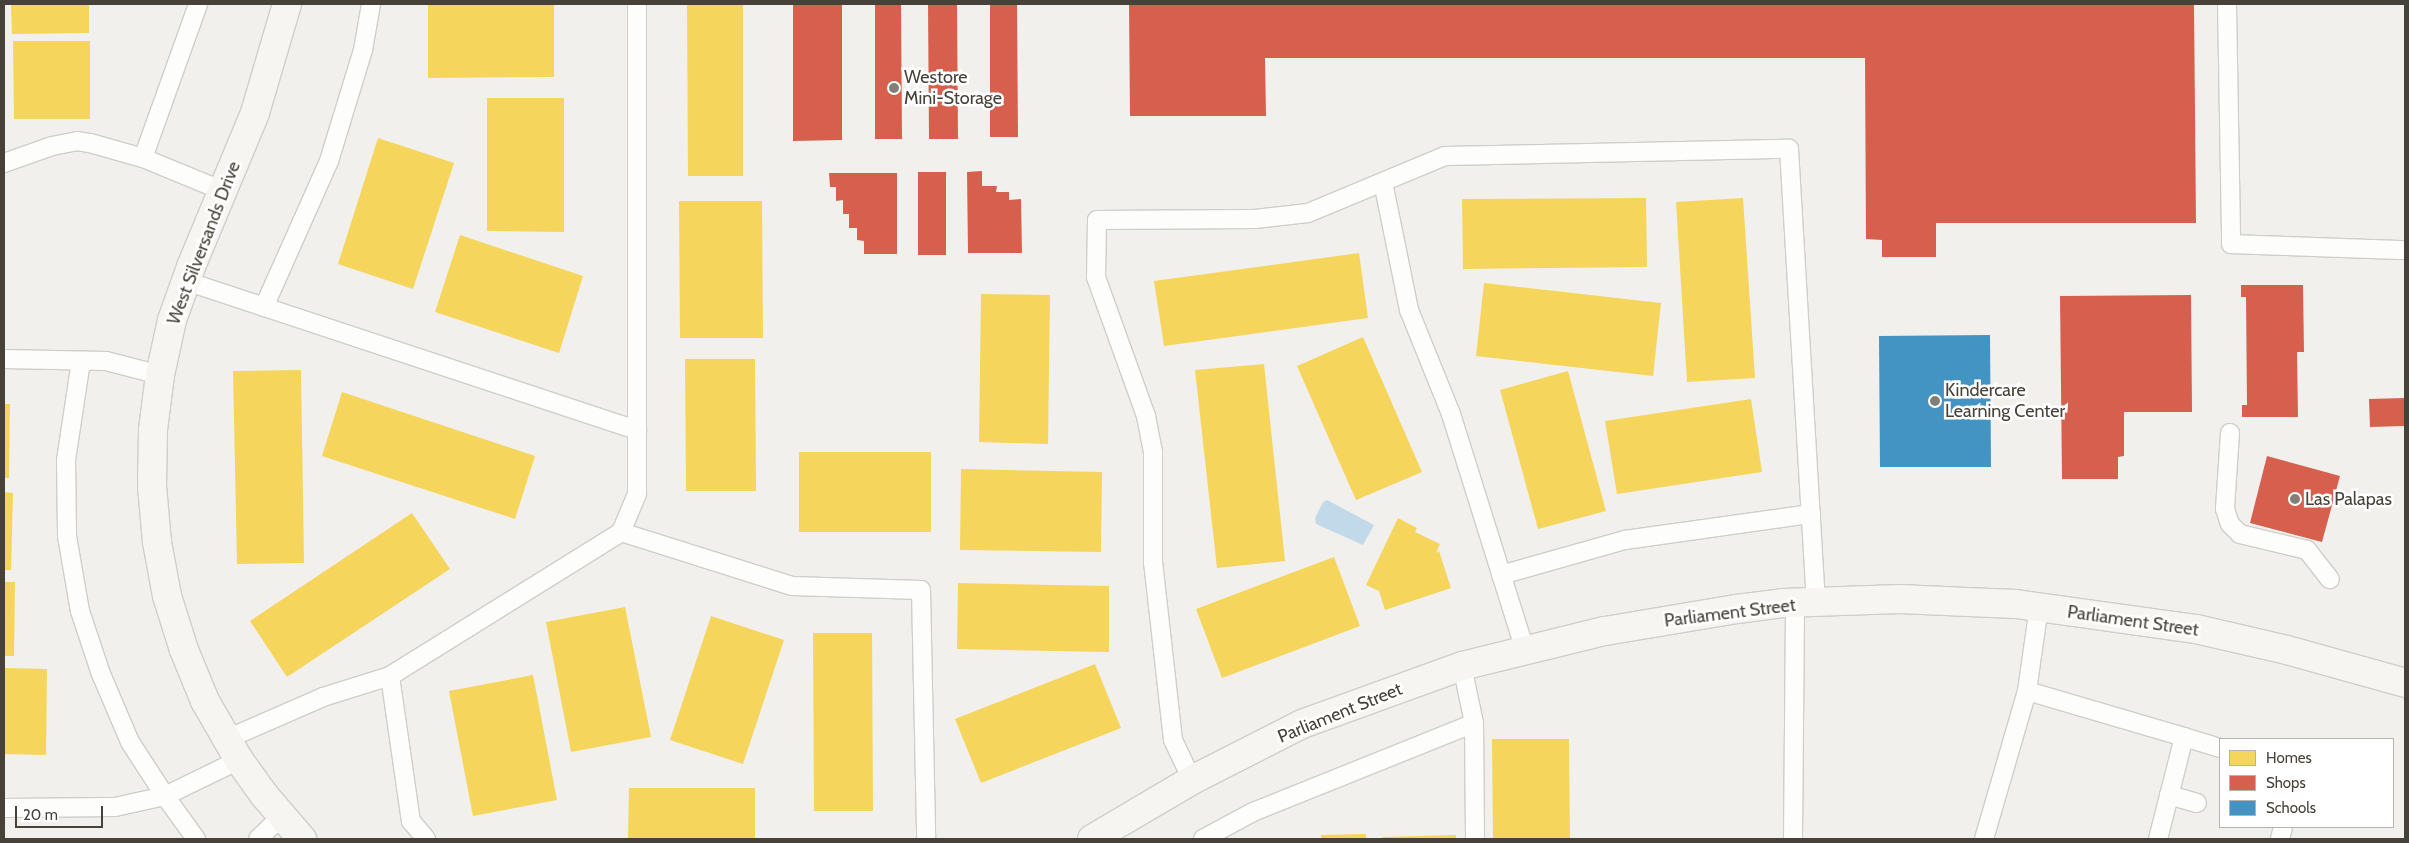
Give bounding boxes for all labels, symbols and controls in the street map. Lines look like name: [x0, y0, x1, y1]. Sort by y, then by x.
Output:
place label: Westore Mini-Storage: [904, 67, 1002, 110]
marker: Westore Mini-Storage: [888, 82, 900, 94]
street label: West Silversands Drive: [163, 158, 245, 328]
place label: Kindercare Learning Center: [1945, 380, 2065, 422]
marker: Kindercare Learning Center: [1929, 395, 1941, 407]
place label: Las Palapas: [2305, 488, 2392, 510]
marker: Las Palapas: [2289, 493, 2301, 505]
street label: Parliament Street: [1663, 594, 1797, 632]
street label: Parliament Street: [2066, 601, 2200, 641]
street label: Parliament Street: [1275, 678, 1405, 748]
legend: [2219, 738, 2394, 828]
text: Homes: [2266, 749, 2312, 767]
text: Shops: [2266, 774, 2306, 792]
scale bar: [18, 796, 105, 828]
text: Schools: [2266, 799, 2316, 817]
text: 20 m: [23, 806, 58, 824]

